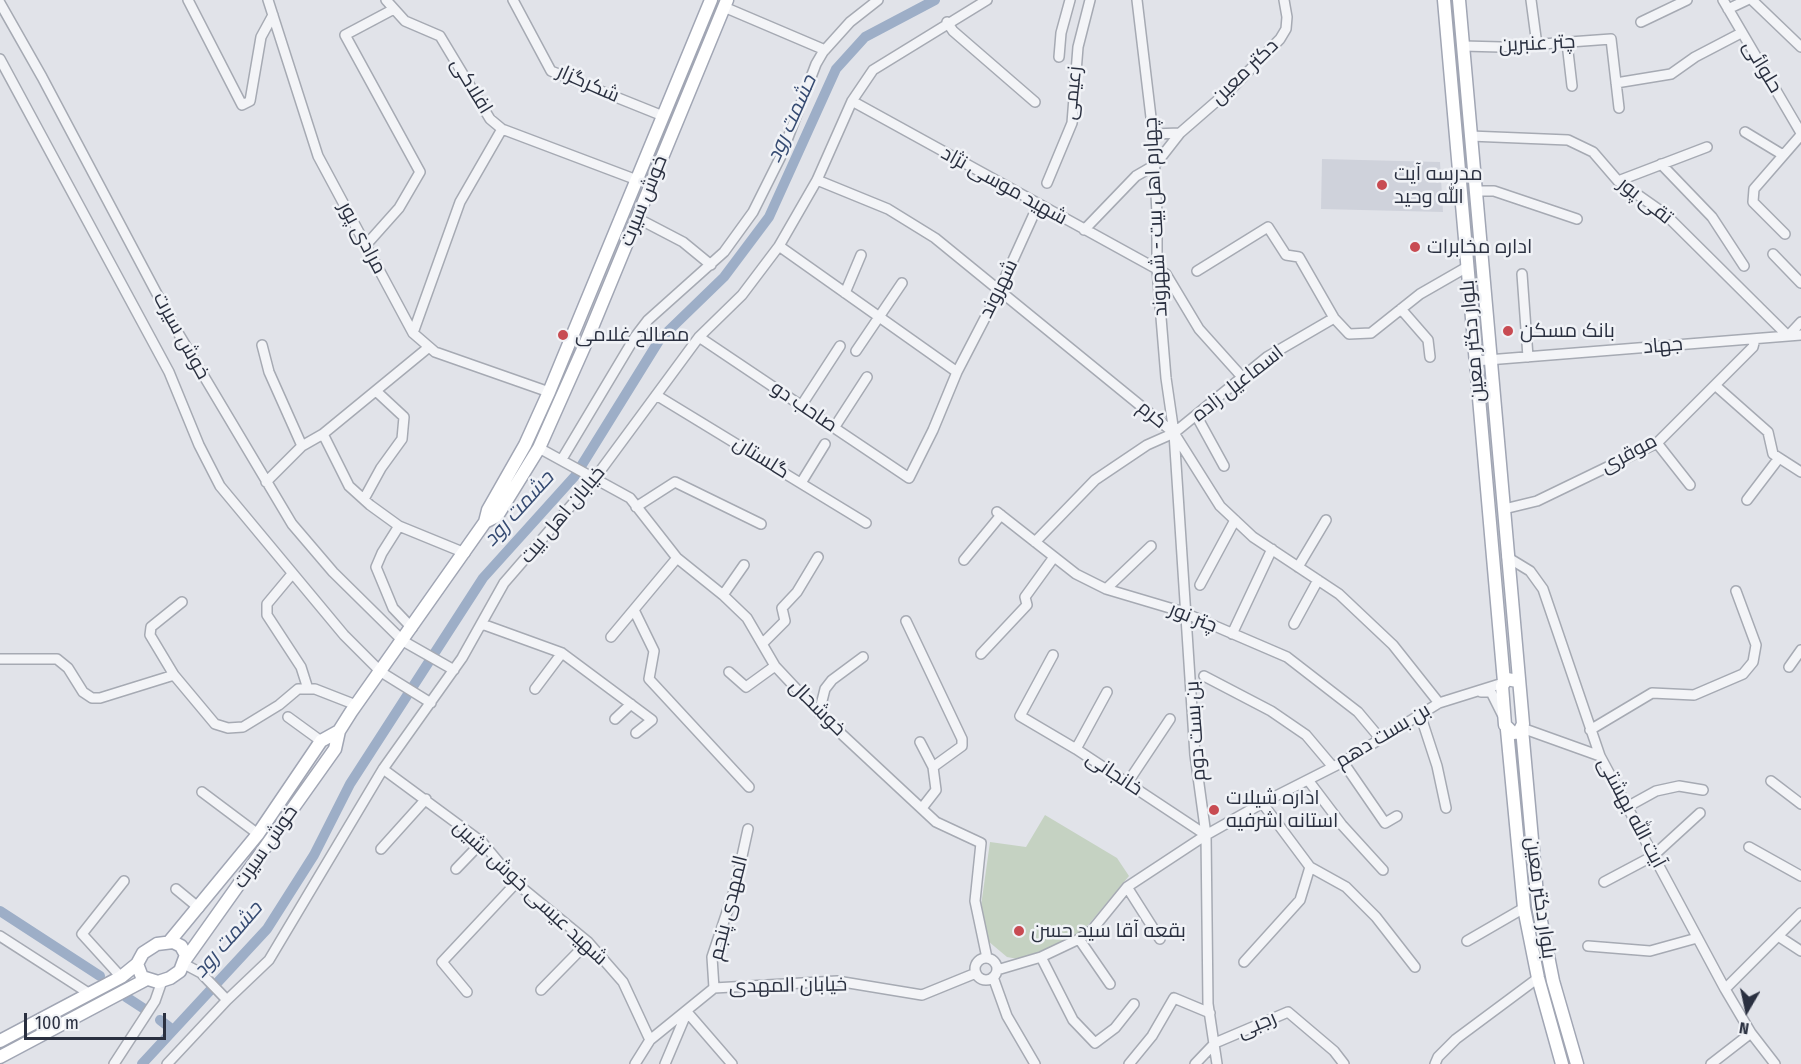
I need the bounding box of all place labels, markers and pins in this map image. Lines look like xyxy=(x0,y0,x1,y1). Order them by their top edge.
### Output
place label: مدرسه آیت الله وحید xyxy=(1394,162,1483,209)
marker: مدرسه آیت الله وحید xyxy=(1375,178,1389,192)
place label: اداره مخابرات xyxy=(1427,235,1532,259)
marker: اداره مخابرات xyxy=(1408,240,1422,254)
place label: بانک مسکن xyxy=(1520,319,1615,343)
place label: مصالح غلامی xyxy=(575,323,689,347)
marker: بانک مسکن xyxy=(1501,324,1515,338)
marker: مصالح غلامی xyxy=(556,328,570,342)
place label: اداره شیلات استانه اشرفیه xyxy=(1226,786,1338,833)
marker: اداره شیلات استانه اشرفیه xyxy=(1207,803,1221,817)
place label: بقعه آقا سید حسن xyxy=(1031,919,1186,943)
marker: بقعه آقا سید حسن xyxy=(1012,924,1026,938)

